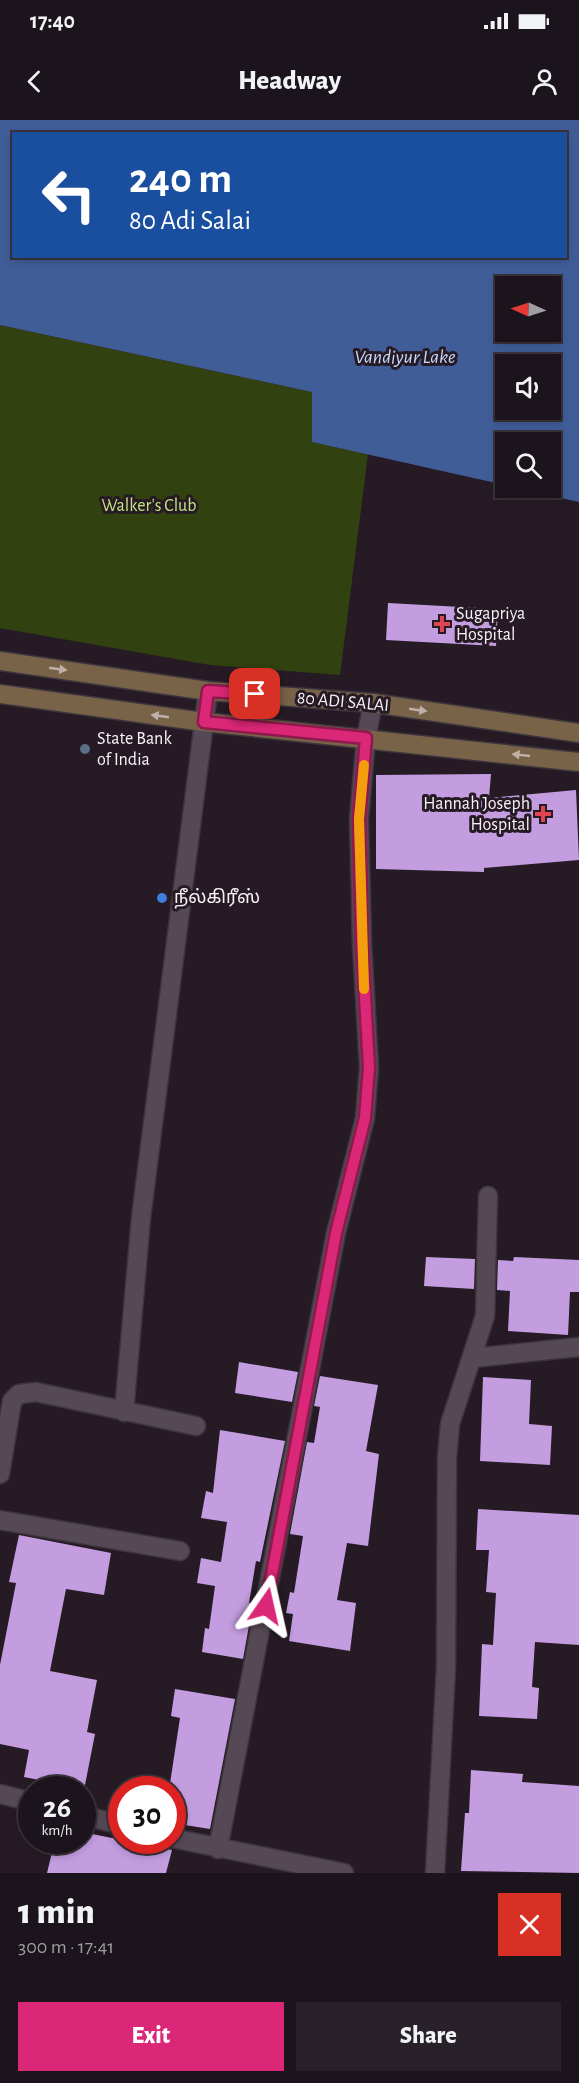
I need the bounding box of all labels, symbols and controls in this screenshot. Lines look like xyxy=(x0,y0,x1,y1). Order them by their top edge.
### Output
text: 17:40 xyxy=(30,10,75,32)
icon: back xyxy=(18,65,51,98)
icon: person xyxy=(528,65,561,98)
text: Headway xyxy=(238,67,341,94)
icon: left xyxy=(30,156,108,234)
text: 240 m xyxy=(129,158,232,200)
text: 80 Adi Salai xyxy=(129,207,251,234)
north arrow xyxy=(495,276,561,342)
map controls xyxy=(495,276,561,498)
water label: Vandiyur Lake xyxy=(354,347,456,367)
button: sound xyxy=(495,354,561,420)
button: search xyxy=(495,432,561,498)
park label: Walker's Club xyxy=(101,497,197,515)
place label: Sugapriya Hospital xyxy=(456,605,525,644)
marker: Sugapriya Hospital xyxy=(433,615,451,633)
one-way arrow xyxy=(49,665,68,674)
pin xyxy=(229,668,280,719)
icon: arrive xyxy=(238,677,271,710)
street label: 80 ADI SALAI xyxy=(296,689,390,715)
one-way arrow xyxy=(409,705,428,714)
one-way arrow xyxy=(150,711,169,721)
place label: State Bank of India xyxy=(97,730,172,769)
marker: State Bank of India xyxy=(78,742,92,756)
one-way arrow xyxy=(511,750,530,760)
place label: Hannah Joseph Hospital xyxy=(423,795,530,834)
marker: Hannah Joseph Hospital xyxy=(534,805,552,823)
place label: நீல்கிரீஸ் xyxy=(174,887,260,909)
marker: நீல்கிரீஸ் xyxy=(155,891,169,905)
position arrow xyxy=(234,1574,298,1638)
speed limit sign: 30 xyxy=(108,1776,186,1854)
text: 26 xyxy=(43,1793,71,1823)
text: km/h xyxy=(42,1823,72,1838)
button: close xyxy=(498,1893,561,1956)
text: 1 min xyxy=(18,1894,95,1930)
text: 300 m · 17:41 xyxy=(18,1937,114,1957)
button: Exit xyxy=(18,2002,284,2071)
button: Share xyxy=(296,2002,561,2071)

